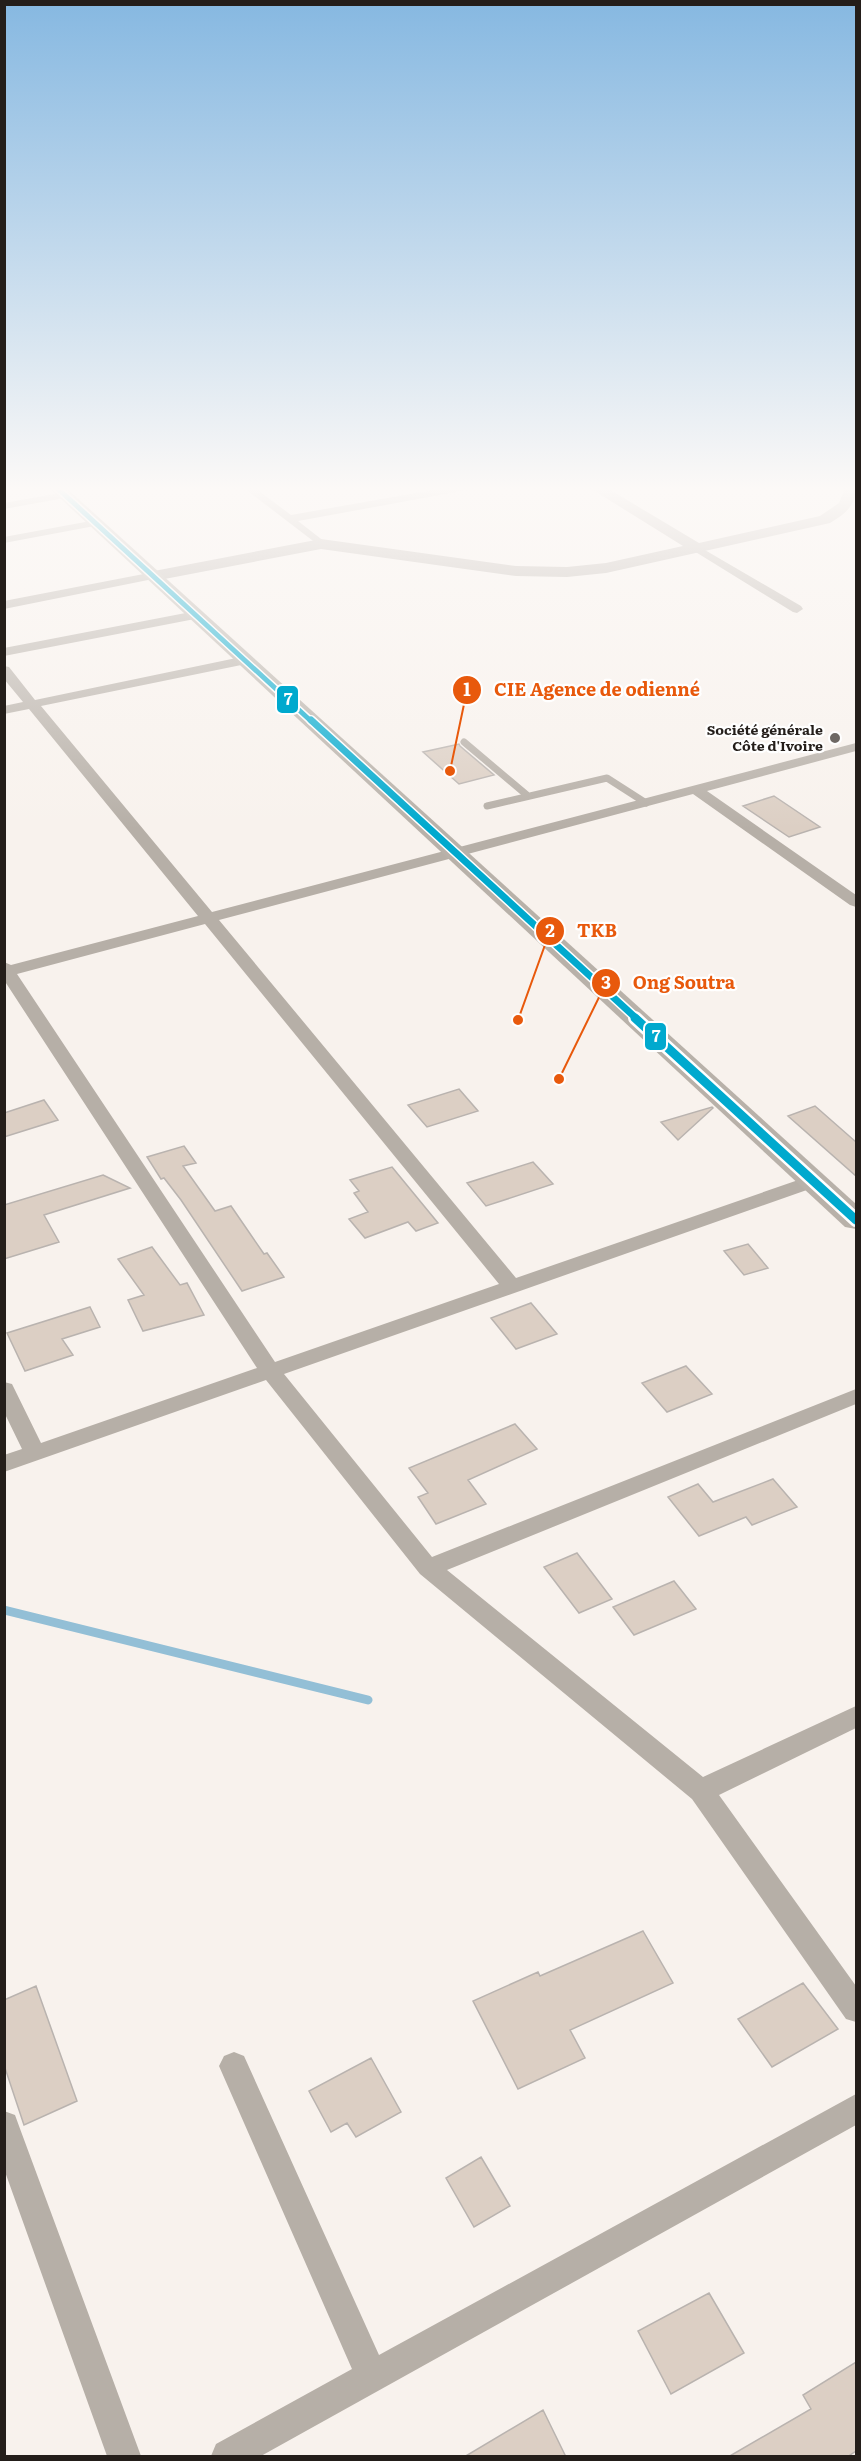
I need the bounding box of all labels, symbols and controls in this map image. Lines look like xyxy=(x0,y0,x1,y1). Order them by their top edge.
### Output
callout: CIE Agence de odienné xyxy=(452,672,712,708)
text: 1 xyxy=(463,675,471,702)
text: CIE Agence de odienné xyxy=(494,675,700,702)
line badge: 7 xyxy=(276,685,299,714)
text: 7 xyxy=(284,686,293,710)
place label: Société générale Côte d'Ivoire xyxy=(707,719,823,755)
marker: Société générale Côte d'Ivoire xyxy=(828,731,842,745)
callout: TKB xyxy=(535,913,629,949)
text: 2 xyxy=(545,916,555,943)
text: TKB xyxy=(577,916,617,943)
callout: Ong Soutra xyxy=(591,965,747,1001)
text: 3 xyxy=(601,968,611,995)
text: Ong Soutra xyxy=(633,968,736,995)
line badge: 7 xyxy=(644,1022,667,1051)
text: 7 xyxy=(652,1023,661,1047)

